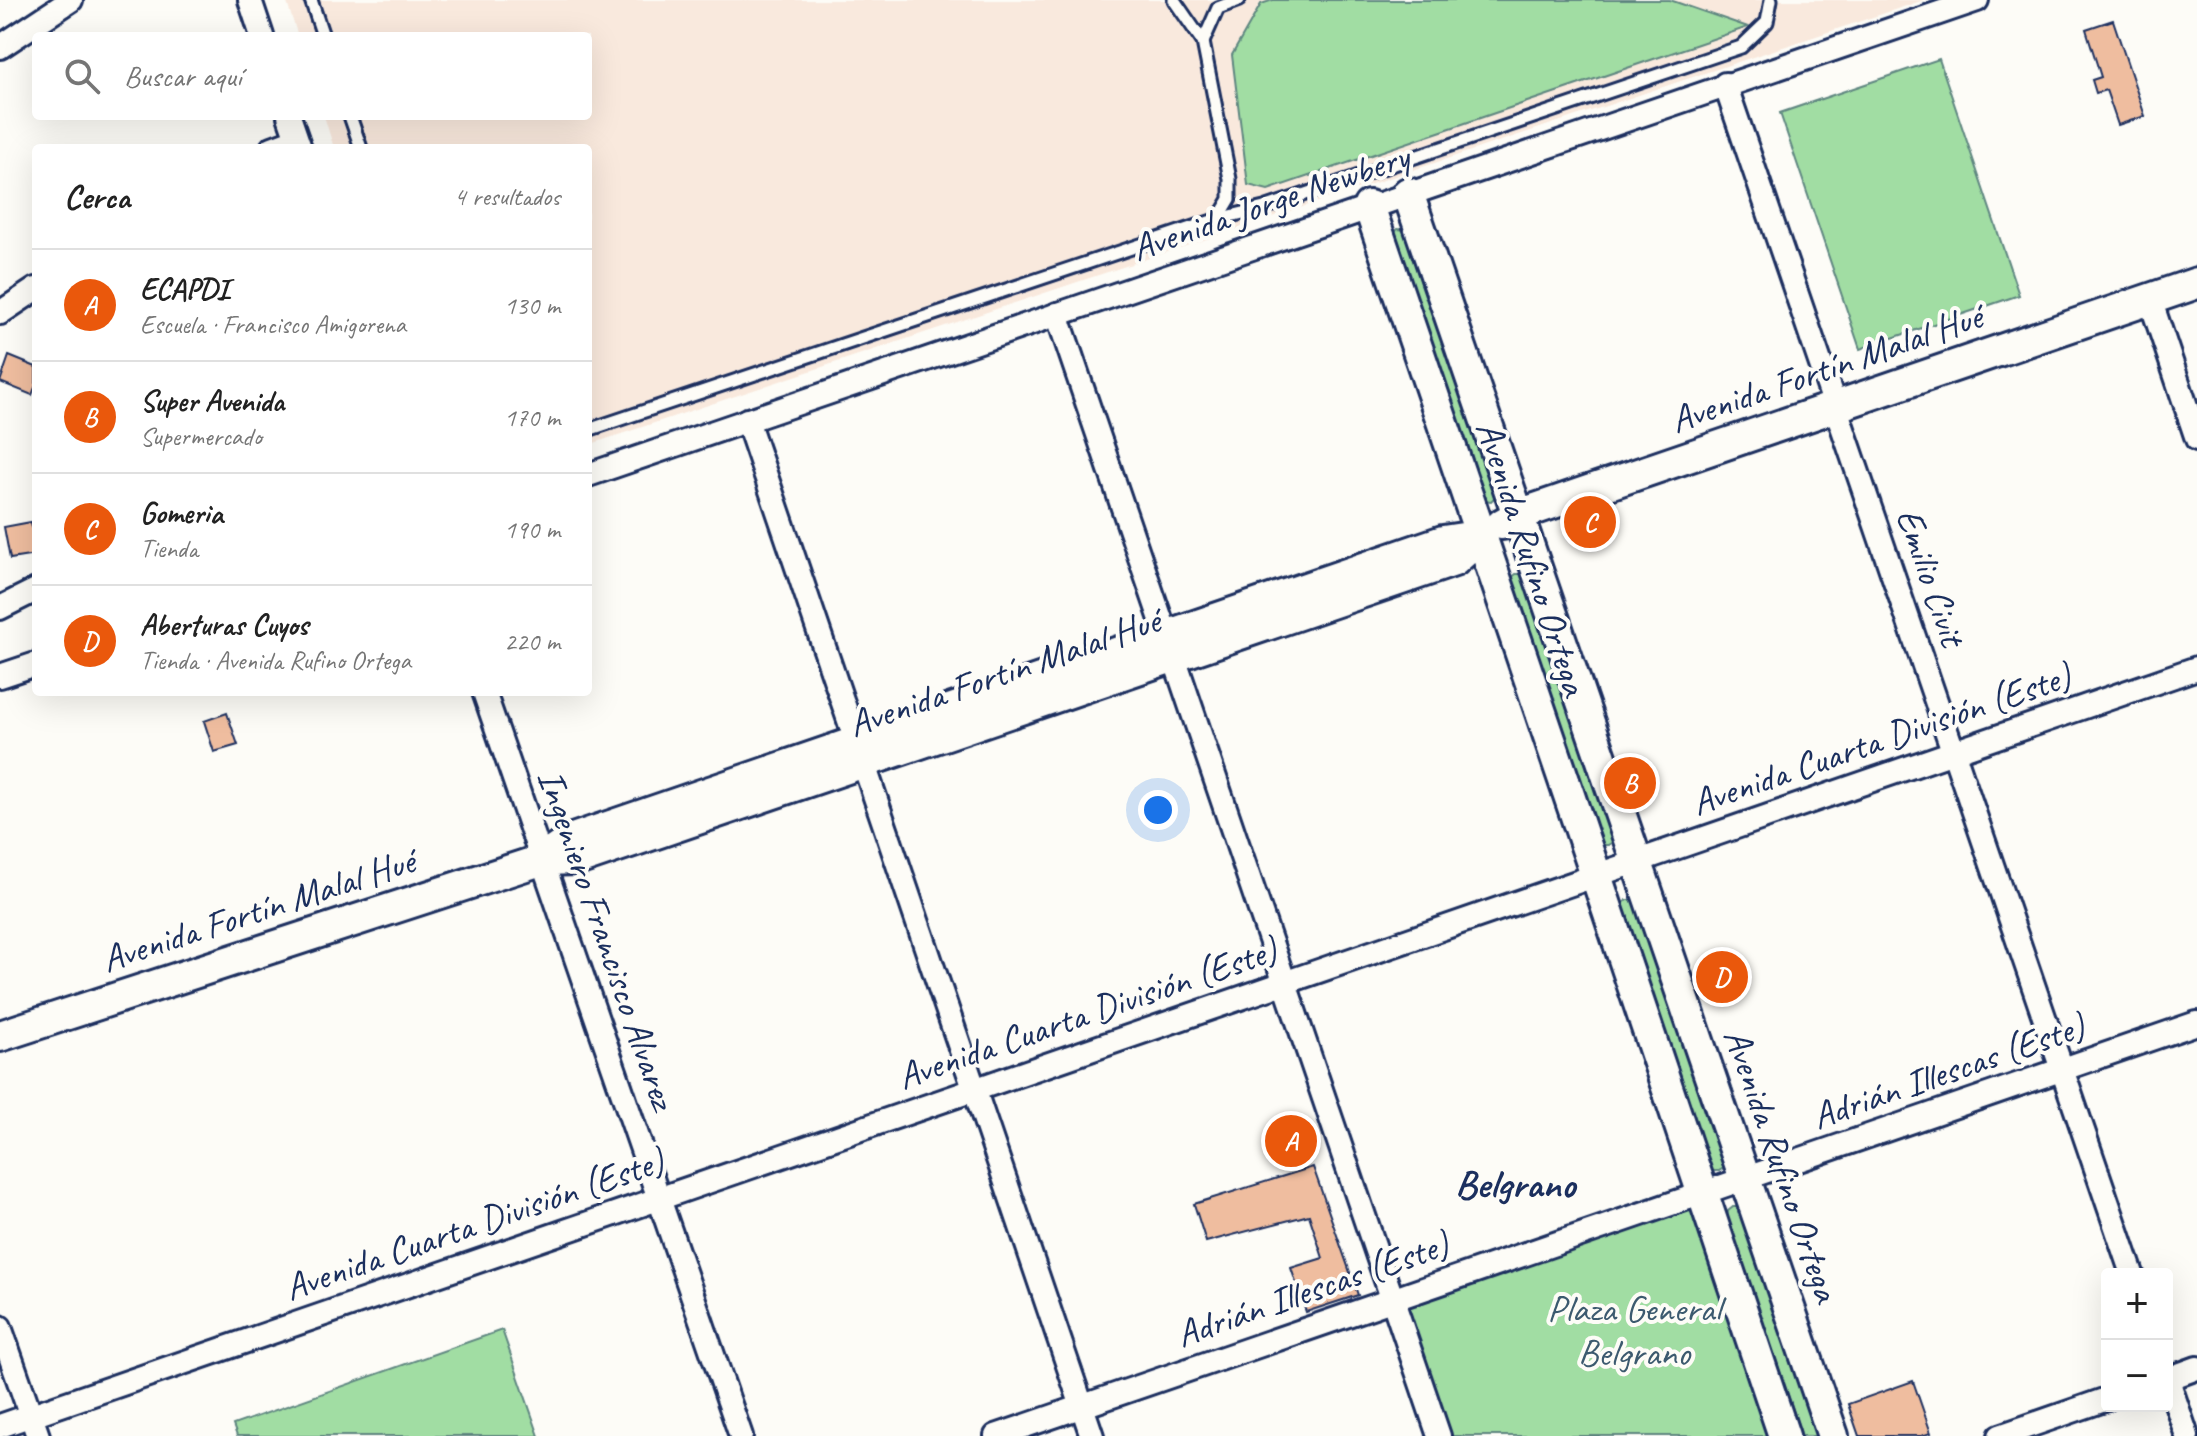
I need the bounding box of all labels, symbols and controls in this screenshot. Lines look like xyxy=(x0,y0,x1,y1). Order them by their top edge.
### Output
search box xyxy=(32,32,592,120)
icon: search xyxy=(60,54,104,98)
text: Buscar aquí xyxy=(124,57,242,95)
street label: Avenida Jorge Newbery xyxy=(1125,132,1418,271)
text: Cerca xyxy=(64,175,130,218)
text: 4 resultados xyxy=(454,180,560,213)
text: ECAPDI xyxy=(140,270,229,308)
text: A xyxy=(83,289,97,322)
text: 130 m xyxy=(504,289,560,322)
street label: Avenida Fortín Malal Hué xyxy=(1664,291,1993,443)
text: Escuela · Francisco Amigorena xyxy=(140,308,406,341)
text: Super Avenida xyxy=(140,382,284,420)
text: B xyxy=(83,401,97,434)
text: 170 m xyxy=(504,401,560,434)
street label: Avenida Rufino Ortega xyxy=(1465,415,1599,703)
text: Supermercado xyxy=(140,420,262,453)
pin: C xyxy=(1564,492,1616,552)
text: Gomeria xyxy=(140,494,223,532)
street label: Emilio Civit xyxy=(1886,502,1977,655)
text: C xyxy=(84,513,96,546)
text: 190 m xyxy=(504,513,560,546)
text: Tienda xyxy=(140,532,198,565)
street label: Avenida Fortín Malal Hué xyxy=(842,595,1171,747)
text: Aberturas Cuyos xyxy=(140,606,308,644)
text: D xyxy=(82,625,98,658)
text: 220 m xyxy=(504,625,560,658)
text: Tienda · Avenida Rufino Ortega xyxy=(140,644,411,677)
street label: Avenida Cuarta División (Este) xyxy=(1685,651,2079,826)
pin: B xyxy=(1604,753,1656,813)
street label: Ingeniero Francisco Alvarez xyxy=(527,763,688,1119)
your location xyxy=(1138,790,1178,830)
street label: Avenida Fortín Malal Hué xyxy=(96,835,426,983)
street label: Avenida Cuarta División (Este) xyxy=(891,925,1285,1100)
pin: D xyxy=(1696,947,1748,1007)
street label: Adrián Illescas (Este) xyxy=(1806,1002,2093,1140)
street label: Avenida Rufino Ortega xyxy=(1713,1022,1852,1310)
pin: A xyxy=(1265,1111,1317,1171)
street label: Avenida Cuarta División (Este) xyxy=(278,1136,672,1311)
district label: Belgrano xyxy=(1455,1159,1578,1209)
street label: Adrián Illescas (Este) xyxy=(1170,1220,1457,1358)
map controls xyxy=(2101,1268,2173,1412)
button: + xyxy=(2101,1268,2173,1340)
park label: Plaza General Belgrano xyxy=(1547,1285,1727,1376)
button: − xyxy=(2101,1340,2173,1412)

